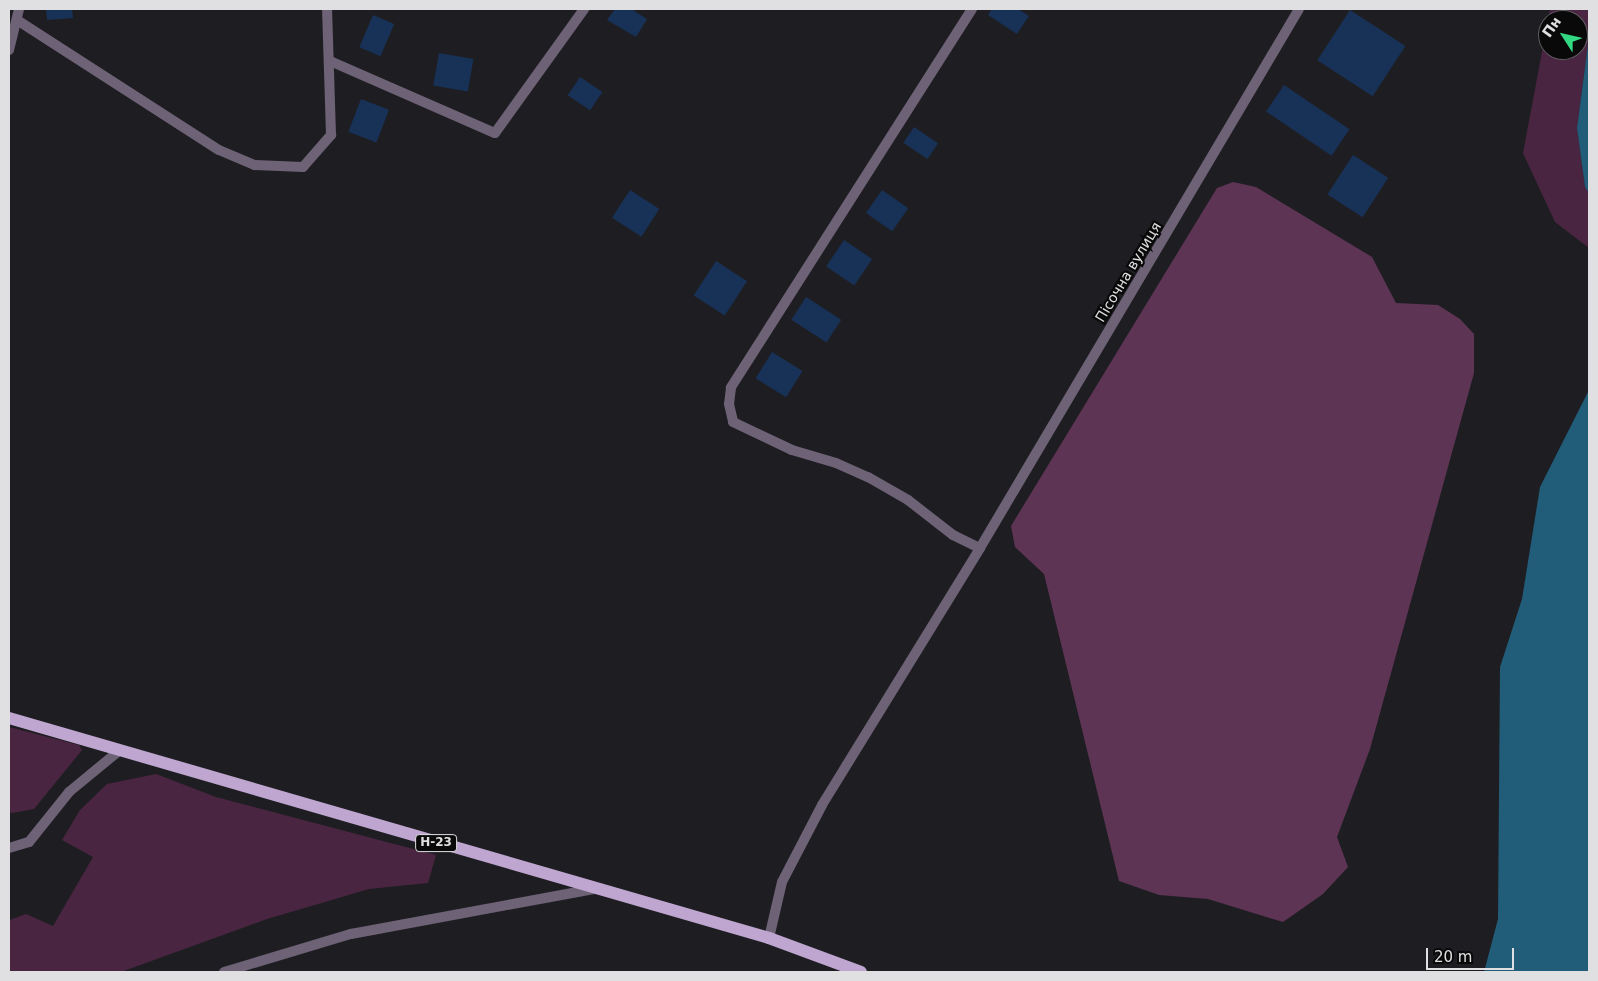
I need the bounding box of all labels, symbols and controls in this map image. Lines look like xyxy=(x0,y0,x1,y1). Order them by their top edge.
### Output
north arrow xyxy=(1538,10,1588,60)
text: Пн xyxy=(1539,14,1564,40)
street label: Пісочна вулиця xyxy=(1092,219,1164,325)
road number: Н-23 xyxy=(415,834,457,852)
scale bar xyxy=(1428,938,1516,970)
text: 20 m xyxy=(1434,948,1472,966)

